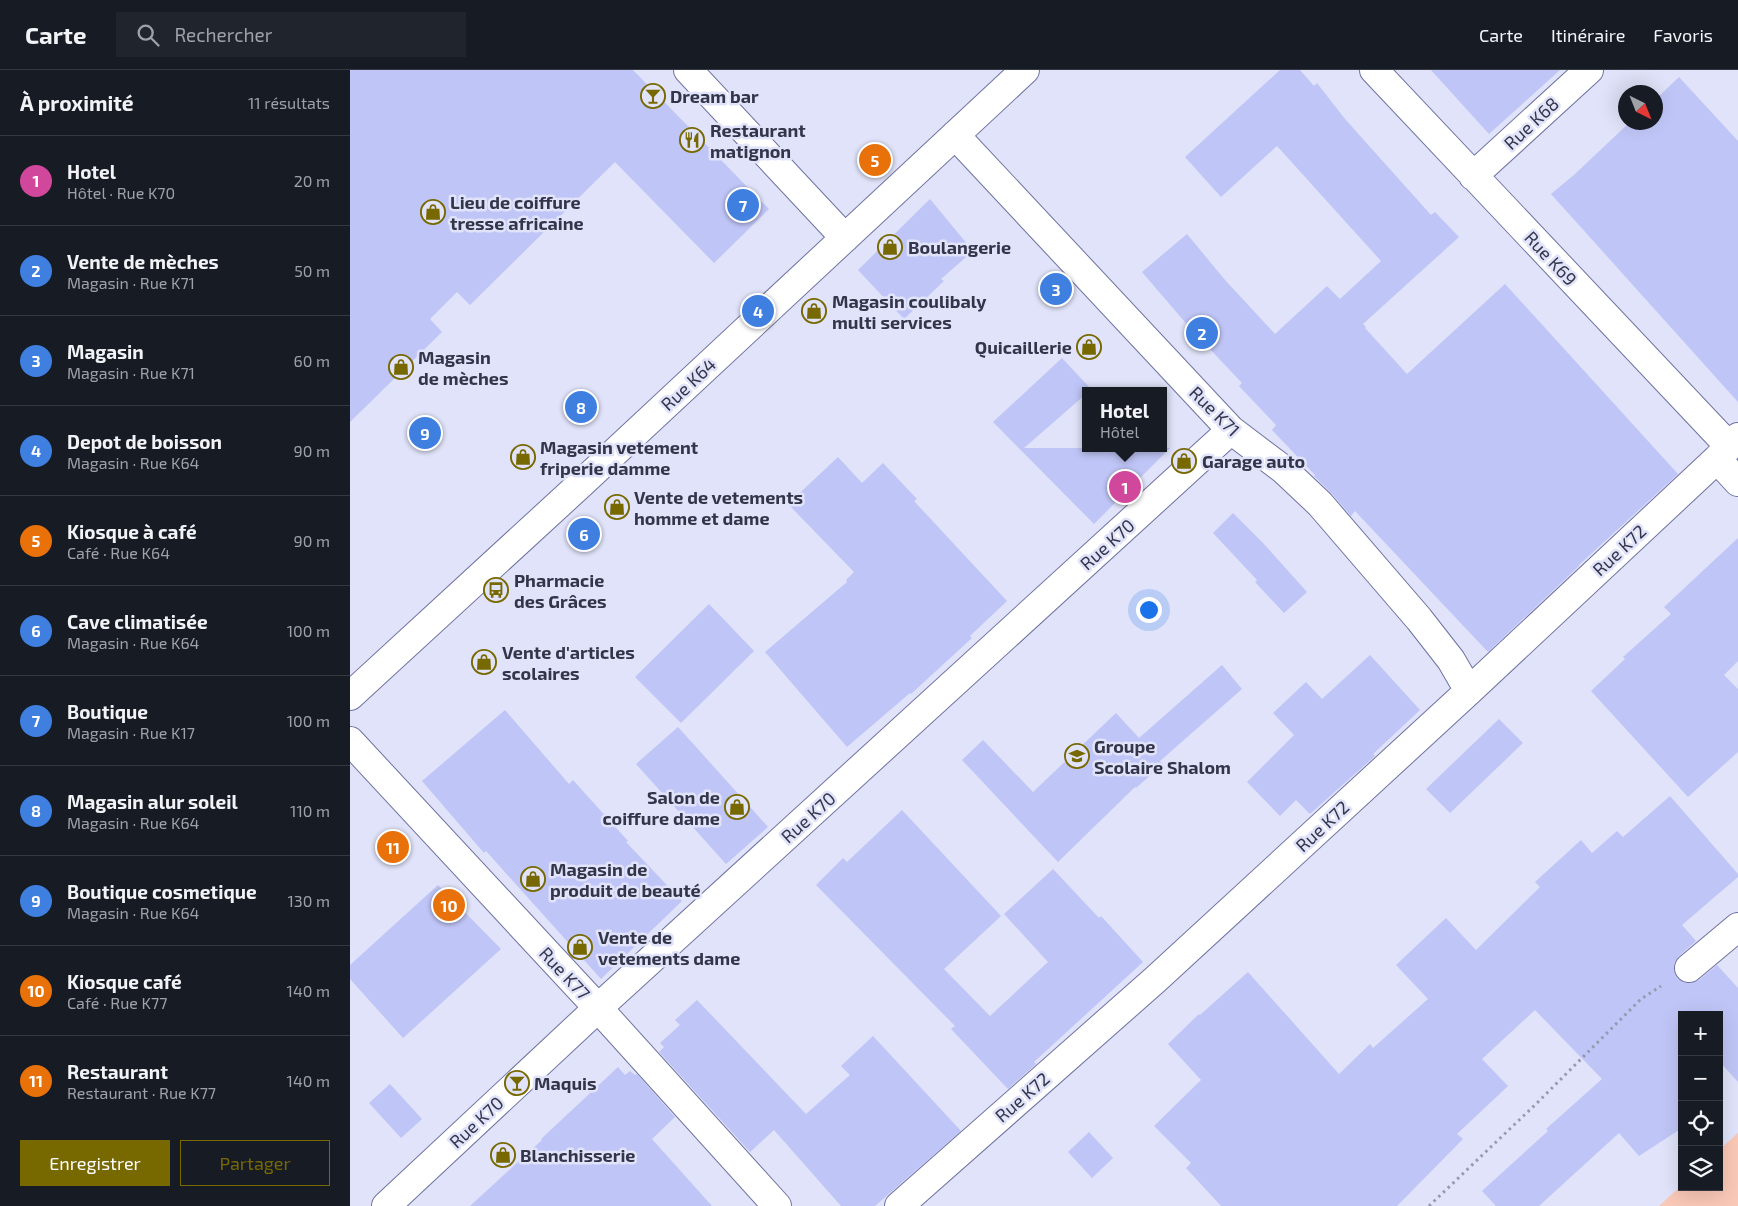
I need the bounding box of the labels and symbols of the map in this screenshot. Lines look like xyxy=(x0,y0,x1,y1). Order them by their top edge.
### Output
bar icon: Dream bar xyxy=(640,83,666,109)
place label: Dream bar xyxy=(670,85,759,107)
north arrow xyxy=(1618,85,1663,130)
street label: Rue K68 xyxy=(1499,92,1563,154)
place label: Restaurant matignon xyxy=(710,119,806,162)
restaurant icon: Restaurant matignon xyxy=(679,127,705,153)
pin: 5 xyxy=(859,141,891,179)
pin: 7 xyxy=(727,186,759,224)
place label: Lieu de coiffure tresse africaine xyxy=(450,191,584,234)
shop icon: Lieu de coiffure tresse africaine xyxy=(420,199,446,225)
street label: Rue K69 xyxy=(1520,226,1582,290)
shop icon: Boulangerie xyxy=(877,234,903,260)
place label: Boulangerie xyxy=(908,236,1011,258)
pin: 3 xyxy=(1040,270,1072,308)
place label: Magasin coulibaly multi services xyxy=(832,290,987,333)
pin: 4 xyxy=(742,292,774,330)
shop icon: Magasin coulibaly multi services xyxy=(801,298,827,324)
pin: 2 xyxy=(1186,314,1218,352)
shop icon: Quicaillerie xyxy=(1076,334,1102,360)
place label: Quicaillerie xyxy=(975,336,1072,358)
place label: Magasin de mèches xyxy=(418,346,509,389)
street label: Rue K64 xyxy=(656,353,720,415)
shop icon: Magasin de mèches xyxy=(388,354,414,380)
street label: Rue K71 xyxy=(1185,381,1245,441)
pin: 8 xyxy=(565,388,597,426)
pin: 9 xyxy=(409,414,441,452)
place label: Magasin vetement friperie damme xyxy=(540,436,699,479)
shop icon: Magasin vetement friperie damme xyxy=(510,444,536,470)
shop icon: Garage auto xyxy=(1171,448,1197,474)
place label: Garage auto xyxy=(1202,450,1305,472)
pin: 1 xyxy=(1109,468,1141,506)
place label: Vente de vetements homme et dame xyxy=(634,486,803,529)
shop icon: Vente de vetements homme et dame xyxy=(604,494,630,520)
street label: Rue K70 xyxy=(1075,514,1139,574)
pin: 6 xyxy=(568,515,600,553)
street label: Rue K72 xyxy=(1588,520,1650,580)
place label: Pharmacie des Grâces xyxy=(514,569,607,612)
bus stop icon: Pharmacie des Grâces xyxy=(483,577,509,603)
your location xyxy=(1136,597,1162,623)
place label: Vente d'articles scolaires xyxy=(502,641,635,684)
shop icon: Vente d'articles scolaires xyxy=(471,649,497,675)
place label: Groupe Scolaire Shalom xyxy=(1094,735,1231,778)
school or university icon: Groupe Scolaire Shalom xyxy=(1064,743,1090,769)
place label: Salon de coiffure dame xyxy=(602,786,720,829)
street label: Rue K70 xyxy=(776,787,840,847)
shop icon: Salon de coiffure dame xyxy=(724,794,750,820)
street label: Rue K72 xyxy=(1291,796,1353,856)
pin: 11 xyxy=(377,828,409,866)
place label: Magasin de produit de beauté xyxy=(550,858,701,901)
shop icon: Magasin de produit de beauté xyxy=(520,866,546,892)
pin: 10 xyxy=(433,886,465,924)
place label: Vente de vetements dame xyxy=(598,926,740,969)
shop icon: Vente de vetements dame xyxy=(567,934,593,960)
street label: Rue K77 xyxy=(535,942,595,1004)
street label: Rue K72 xyxy=(990,1067,1054,1127)
bar icon: Maquis xyxy=(504,1070,530,1096)
place label: Maquis xyxy=(534,1072,597,1094)
street label: Rue K70 xyxy=(444,1092,508,1152)
shop icon: Blanchisserie xyxy=(490,1142,516,1168)
place label: Blanchisserie xyxy=(520,1144,636,1166)

